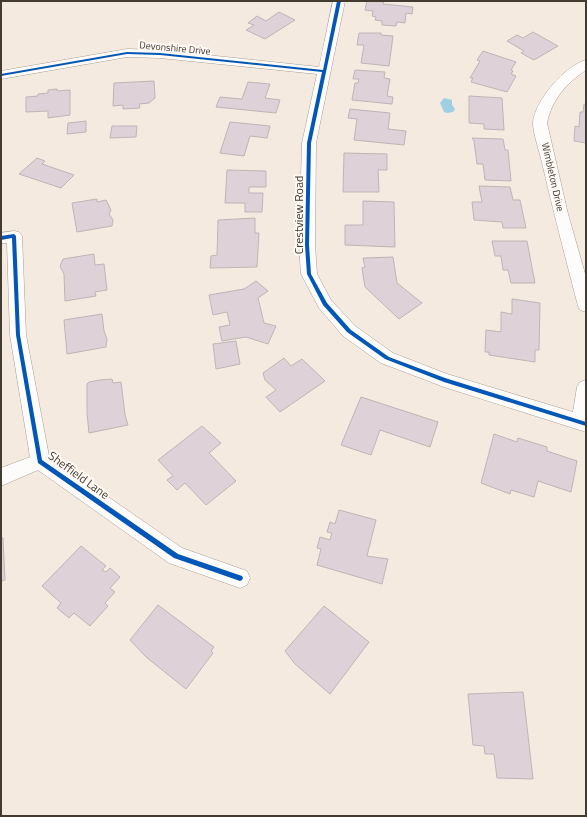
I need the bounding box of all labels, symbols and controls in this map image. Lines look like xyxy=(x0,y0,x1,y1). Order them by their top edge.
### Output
street label: Devonshire Drive xyxy=(139,37,211,59)
street label: Wimbleton Drive xyxy=(538,141,568,213)
street label: Crestview Road xyxy=(289,176,308,254)
street label: Sheffield Lane xyxy=(44,446,114,504)

